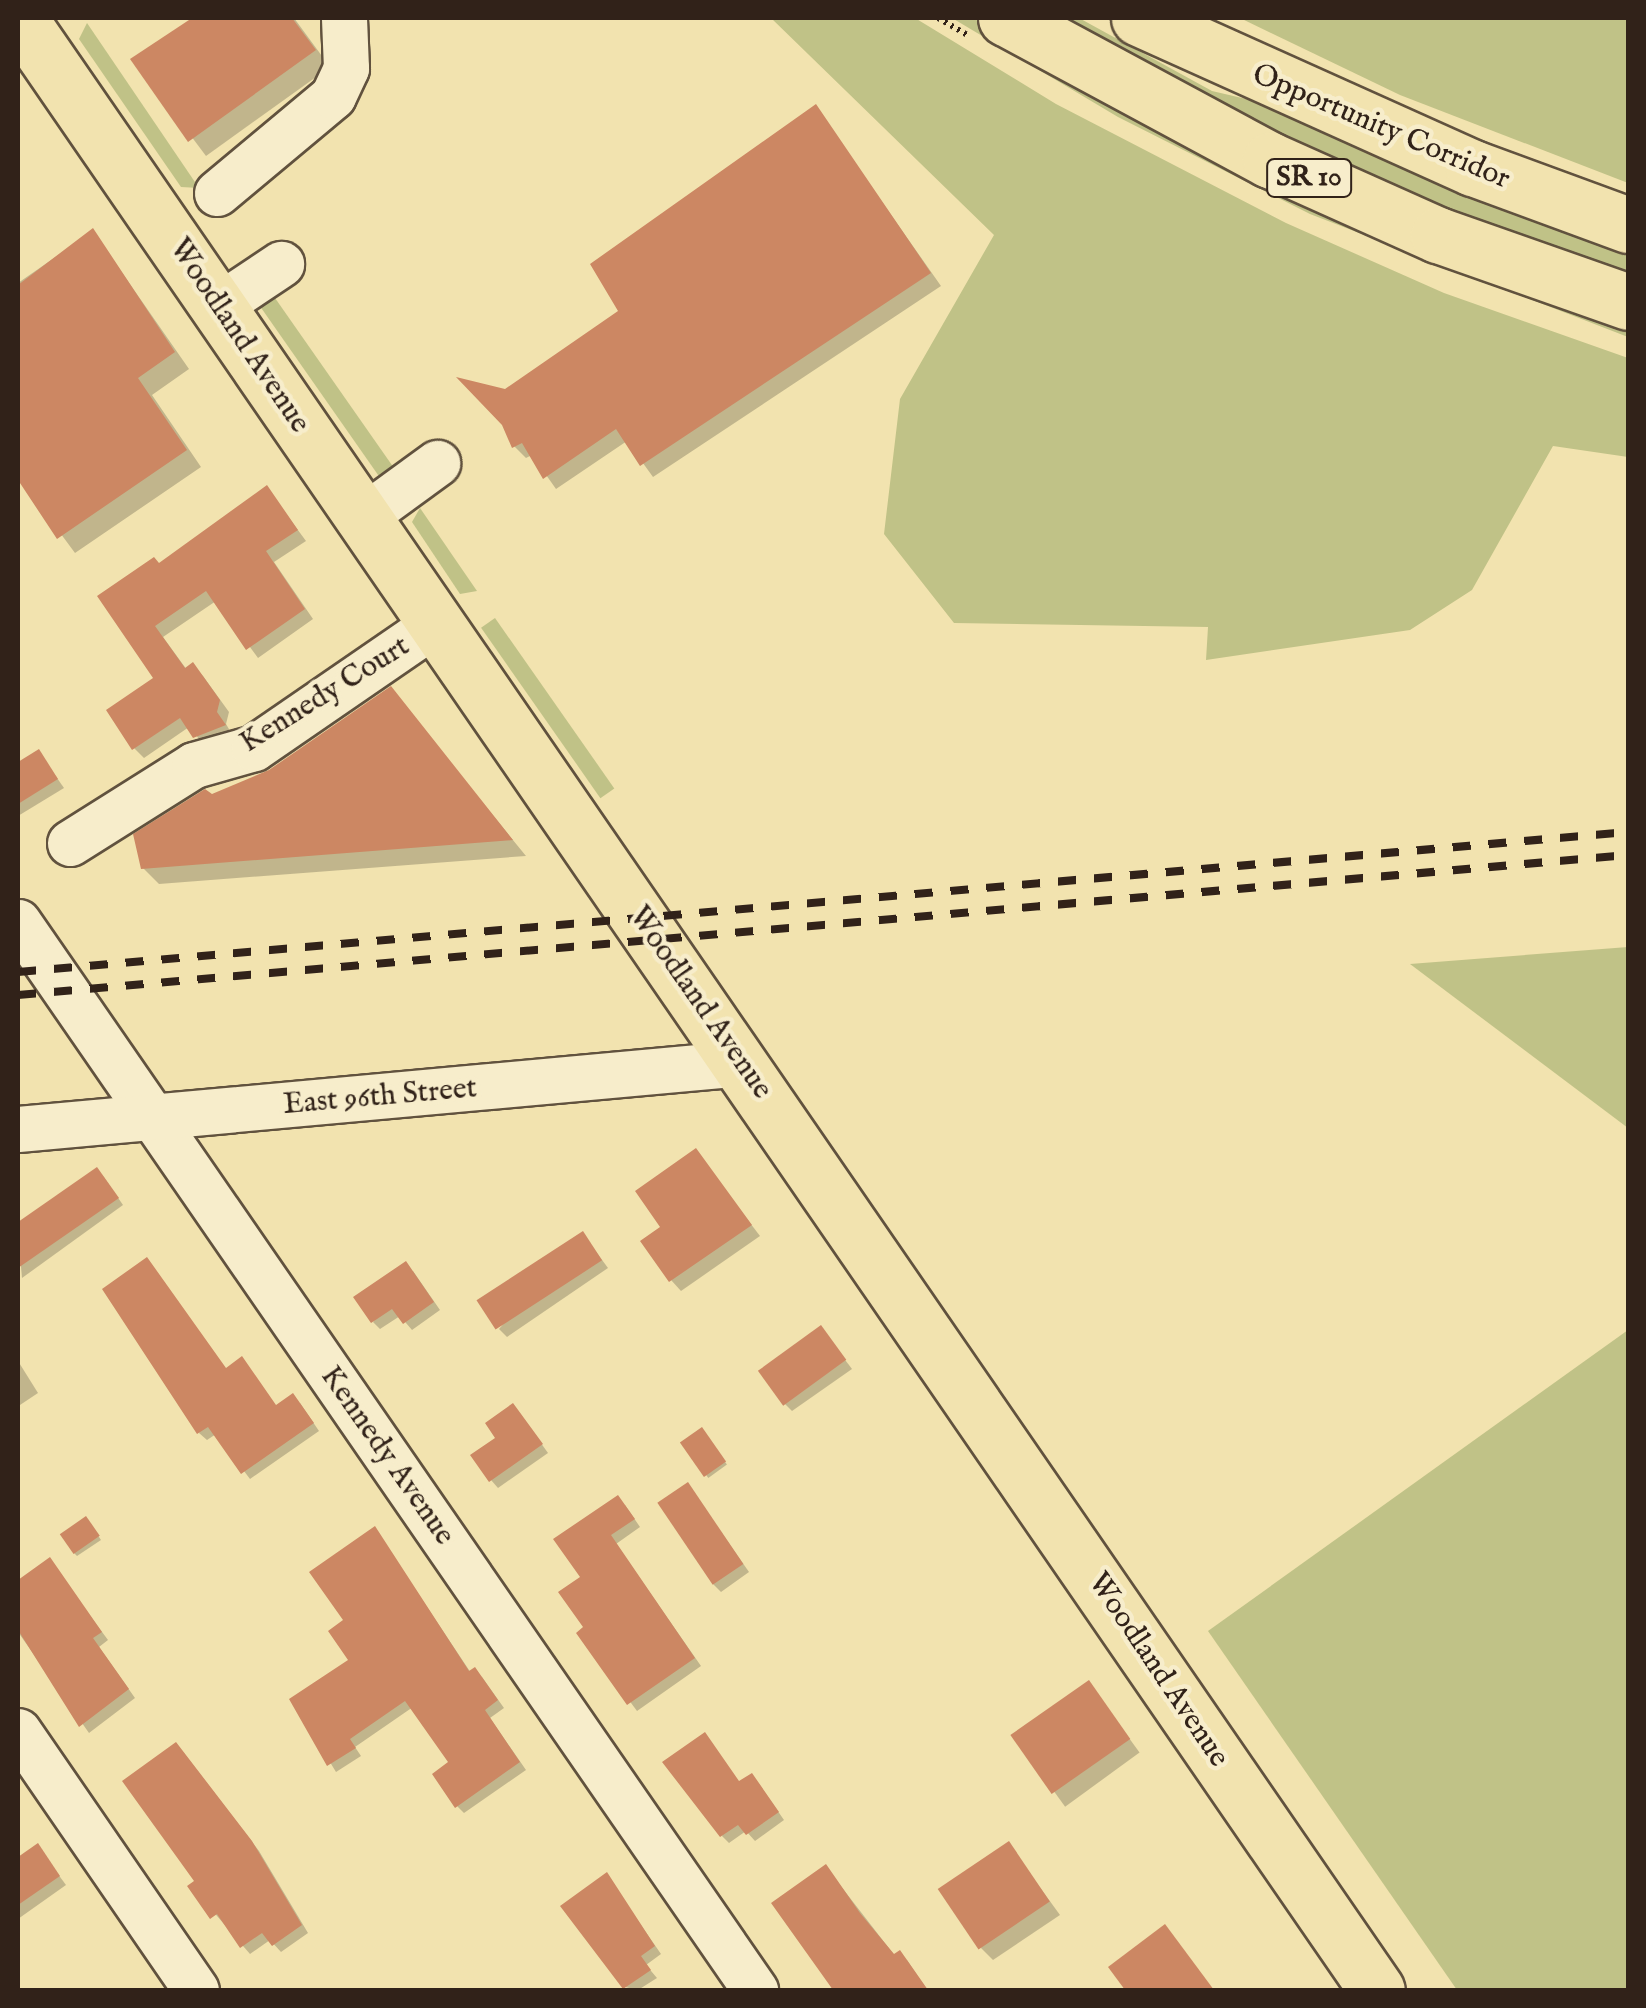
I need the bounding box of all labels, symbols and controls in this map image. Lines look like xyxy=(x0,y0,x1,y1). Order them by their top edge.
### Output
street label: Opportunity Corridor xyxy=(1247,56,1515,198)
road number: SR 10 xyxy=(1264,155,1354,201)
street label: Woodland Avenue xyxy=(161,232,317,440)
street label: Kennedy Court xyxy=(234,629,416,761)
street label: Woodland Avenue xyxy=(620,900,780,1106)
street label: East 96th Street xyxy=(282,1071,478,1123)
street label: Kennedy Avenue xyxy=(312,1360,462,1552)
street label: Woodland Avenue xyxy=(1080,1566,1236,1774)

